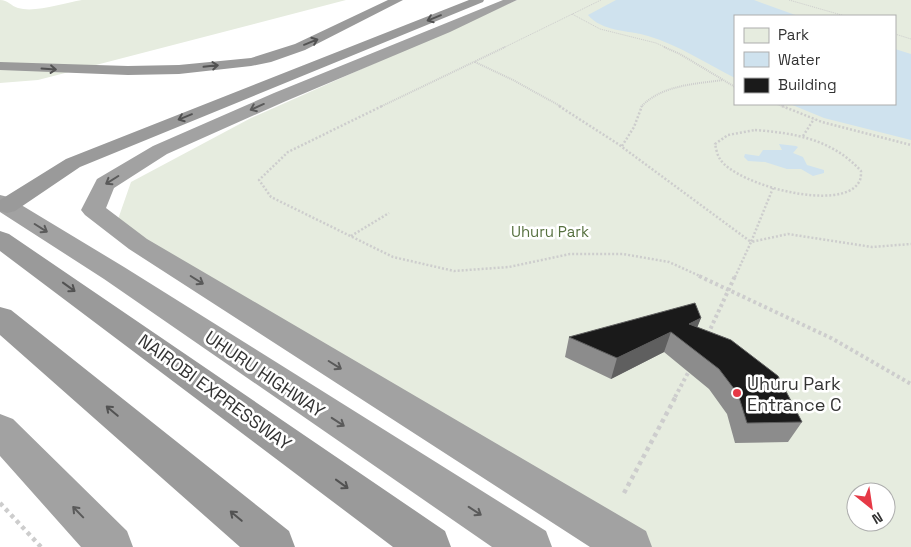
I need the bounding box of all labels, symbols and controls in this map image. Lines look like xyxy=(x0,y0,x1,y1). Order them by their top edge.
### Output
one-way arrow xyxy=(427,14,442,23)
legend xyxy=(734,15,896,105)
text: Park xyxy=(778,25,809,44)
one-way arrow xyxy=(303,37,318,46)
text: Water xyxy=(778,50,821,69)
one-way arrow xyxy=(203,62,219,71)
one-way arrow xyxy=(40,64,56,73)
text: Building xyxy=(778,75,837,94)
one-way arrow xyxy=(250,103,265,113)
one-way arrow xyxy=(178,113,193,122)
one-way arrow xyxy=(106,175,120,185)
park label: Uhuru Park xyxy=(511,222,589,241)
one-way arrow xyxy=(34,223,48,233)
one-way arrow xyxy=(190,275,204,285)
one-way arrow xyxy=(62,282,76,292)
street label: UHURU HIGHWAY xyxy=(201,325,329,423)
street label: NAIROBI EXPRESSWAY xyxy=(134,329,296,455)
one-way arrow xyxy=(328,361,342,371)
place label: Uhuru Park Entrance C xyxy=(747,372,842,416)
marker: Uhuru Park Entrance C xyxy=(731,387,743,399)
one-way arrow xyxy=(105,406,118,417)
one-way arrow xyxy=(331,418,345,428)
one-way arrow xyxy=(335,479,349,490)
north arrow xyxy=(846,482,896,532)
one-way arrow xyxy=(72,505,84,518)
one-way arrow xyxy=(467,506,481,516)
text: N xyxy=(869,508,886,528)
one-way arrow xyxy=(230,510,243,521)

